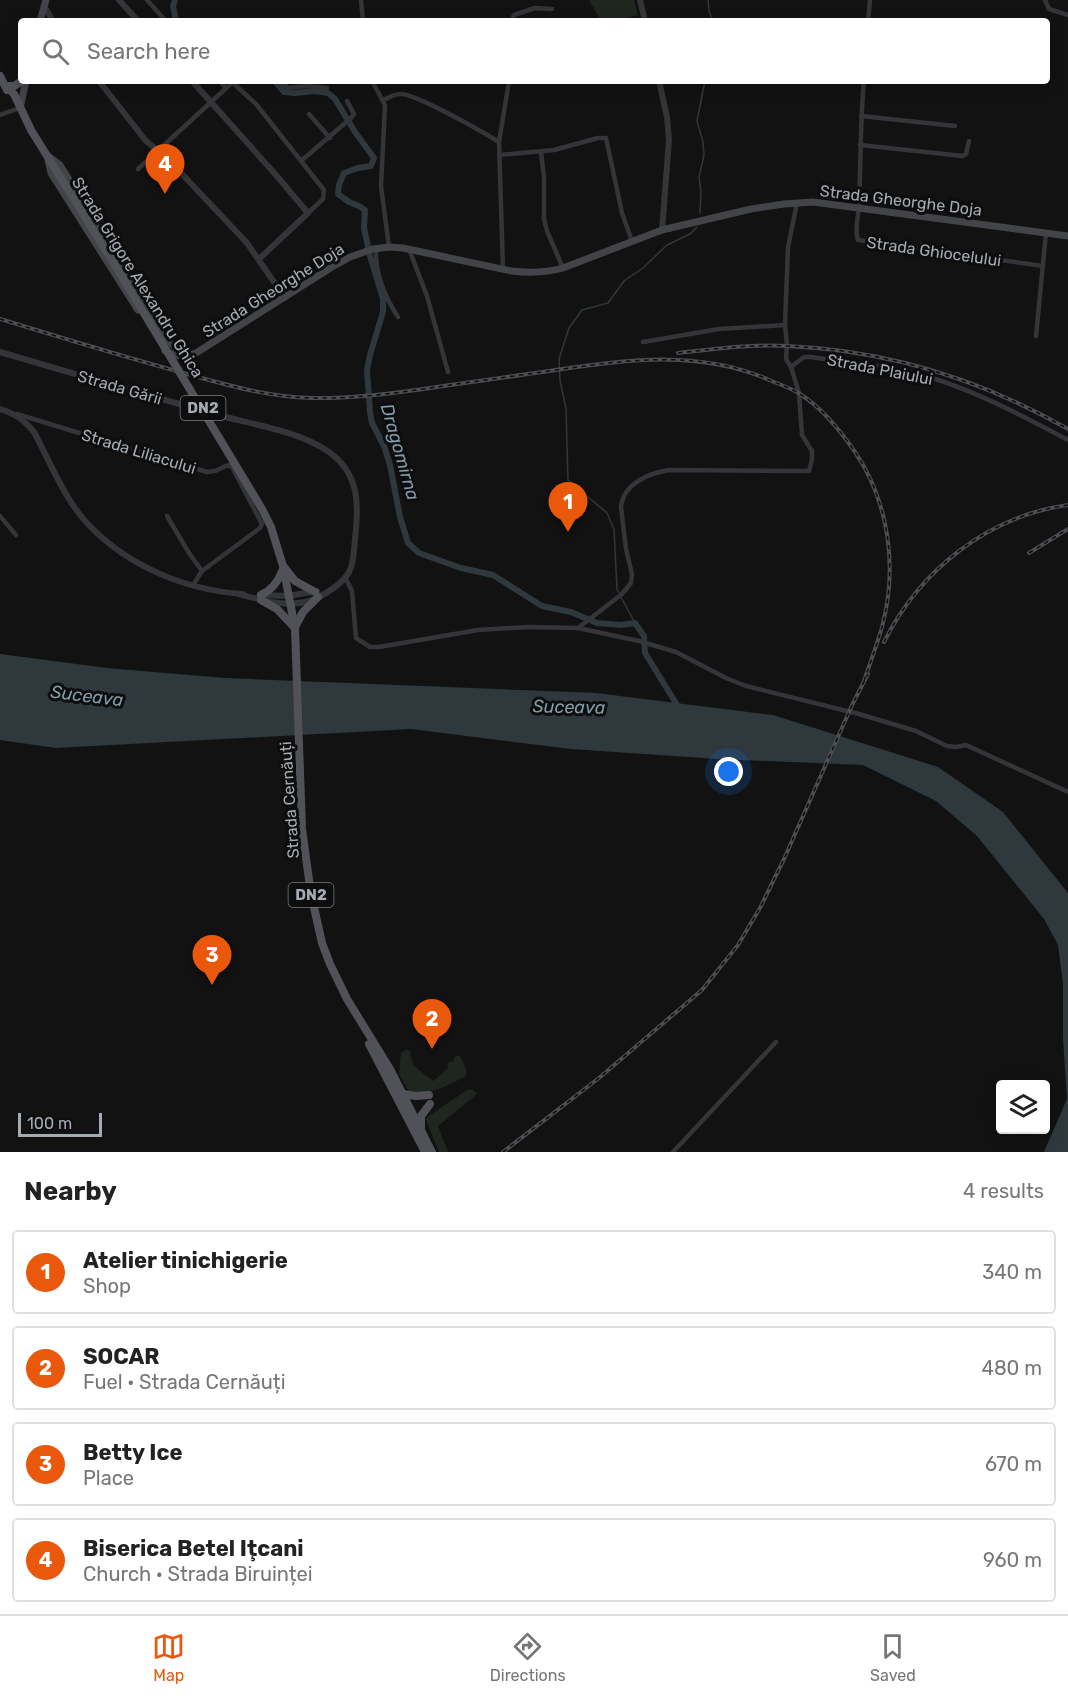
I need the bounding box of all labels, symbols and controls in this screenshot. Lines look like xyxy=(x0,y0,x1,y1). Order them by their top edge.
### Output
search box xyxy=(18,18,1050,84)
icon: search xyxy=(39,35,72,68)
text: Search here xyxy=(87,38,210,65)
pin: 4 xyxy=(146,144,184,194)
street label: Strada Grigore Alexandru Ghica xyxy=(68,173,207,381)
street label: Strada Gheorghe Doja xyxy=(819,181,983,220)
street label: Strada Ghiocelului xyxy=(865,233,1002,270)
street label: Strada Gheorghe Doja xyxy=(199,239,348,342)
street label: Strada Plaiului xyxy=(825,350,934,389)
street label: Strada Gării xyxy=(76,366,164,409)
road number: DN2 xyxy=(180,396,226,420)
water label: Dragomirna xyxy=(376,401,424,503)
street label: Strada Liliacului xyxy=(79,425,198,478)
pin: 1 xyxy=(548,482,588,532)
water label: Suceava xyxy=(49,681,125,711)
water label: Suceava xyxy=(532,695,606,719)
street label: Strada Cernăuți xyxy=(276,741,303,859)
your location xyxy=(714,757,743,786)
road number: DN2 xyxy=(288,883,334,907)
pin: 3 xyxy=(192,936,232,985)
pin: 2 xyxy=(412,1000,452,1049)
map controls xyxy=(996,1080,1050,1134)
button: layers xyxy=(996,1080,1050,1134)
scale bar xyxy=(18,1110,102,1138)
text: 100 m xyxy=(27,1114,72,1133)
text: Nearby xyxy=(24,1176,117,1207)
text: 4 results xyxy=(963,1179,1044,1203)
text: Atelier tinichigerie xyxy=(83,1247,288,1274)
text: 1 xyxy=(41,1260,50,1284)
text: 340 m xyxy=(982,1260,1042,1284)
text: Shop xyxy=(83,1274,131,1298)
text: SOCAR xyxy=(83,1343,159,1370)
text: 2 xyxy=(39,1356,52,1380)
text: 480 m xyxy=(981,1356,1042,1380)
text: Fuel · Strada Cernăuți xyxy=(83,1370,286,1394)
text: Betty Ice xyxy=(83,1439,183,1466)
text: 3 xyxy=(39,1452,52,1476)
text: 670 m xyxy=(985,1452,1042,1476)
text: Place xyxy=(83,1466,134,1490)
text: Biserica Betel Iţcani xyxy=(83,1535,304,1562)
text: 4 xyxy=(39,1548,52,1572)
text: 960 m xyxy=(983,1548,1042,1572)
text: Church · Strada Biruinței xyxy=(83,1562,313,1586)
tab: Map xyxy=(152,1630,185,1685)
tab: Directions xyxy=(490,1630,566,1685)
tab: Saved xyxy=(870,1630,916,1685)

